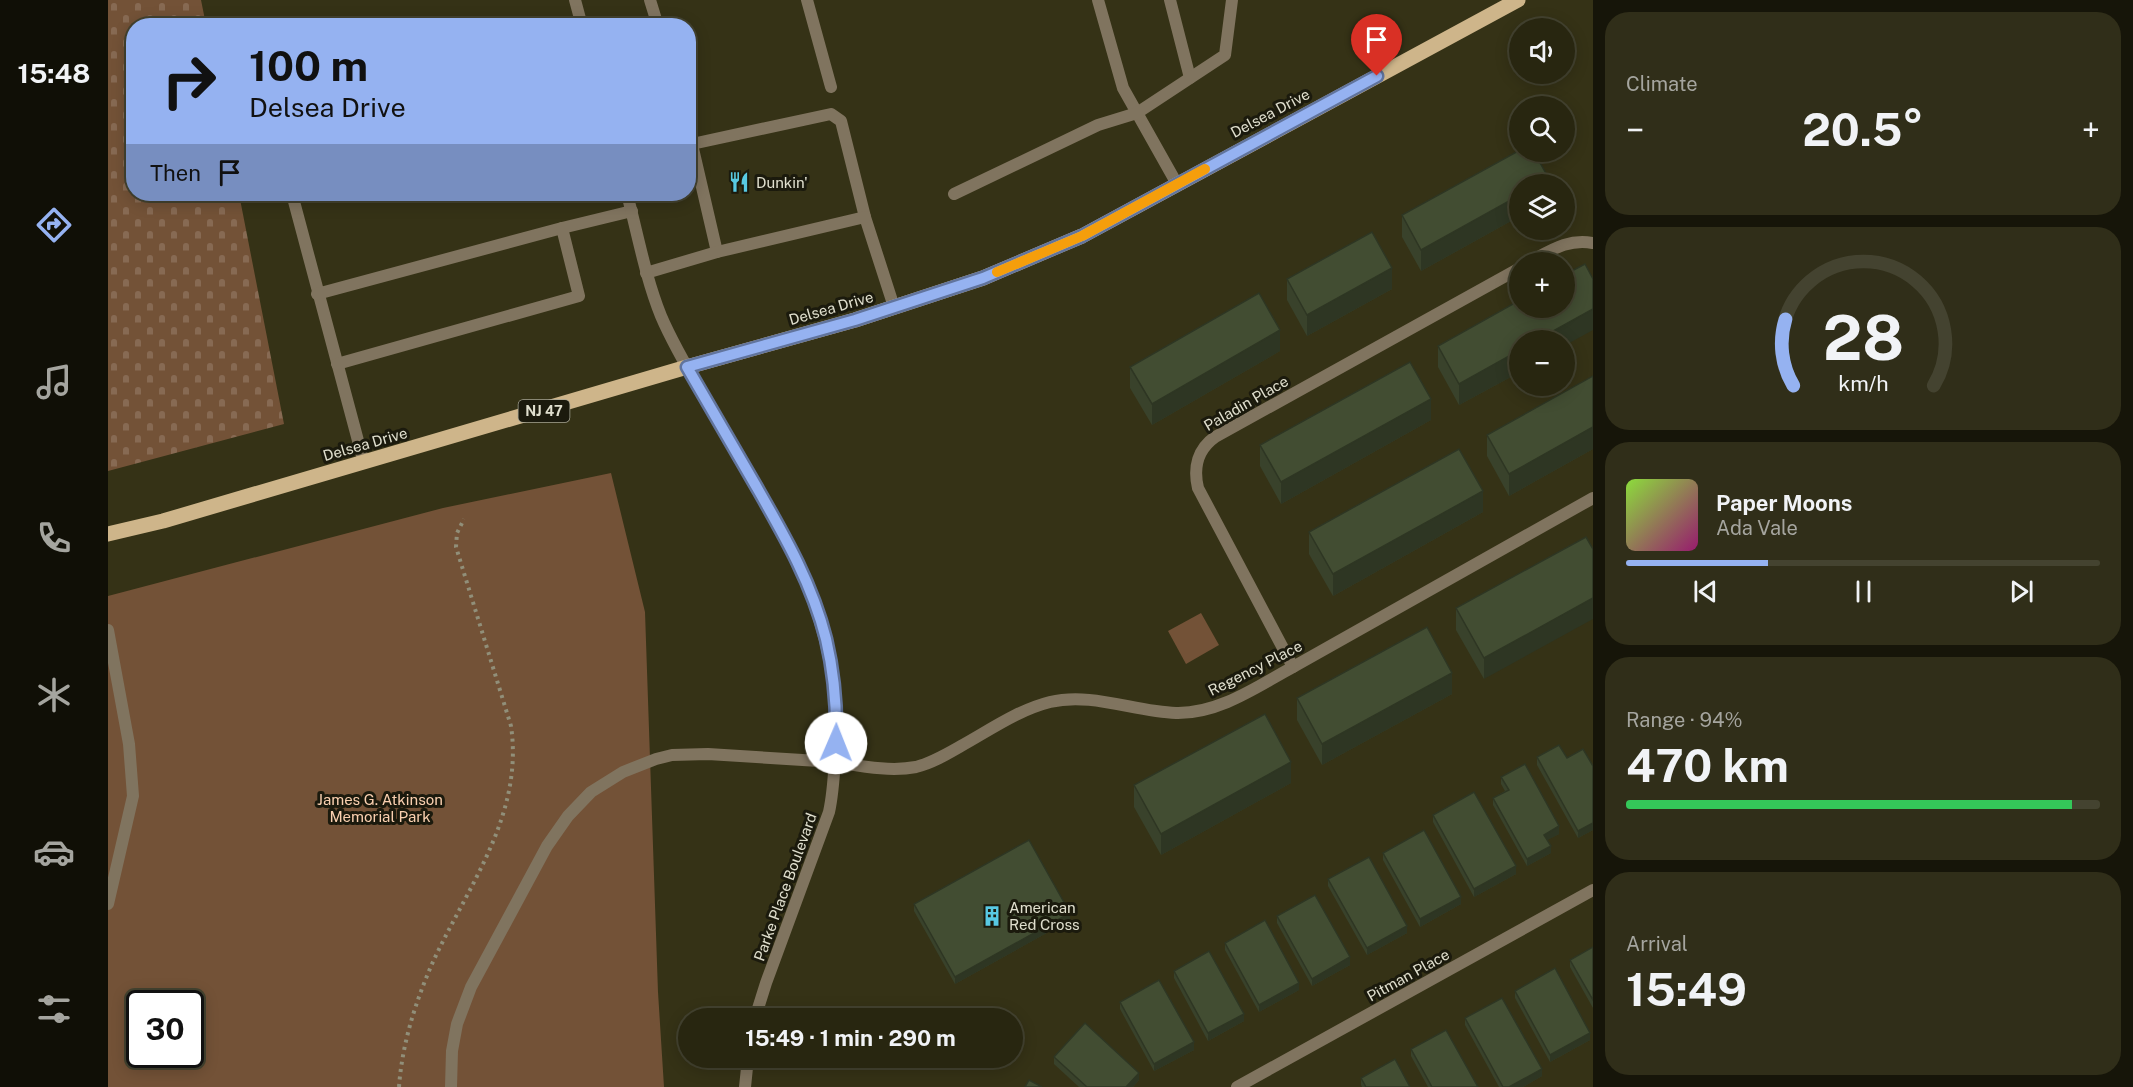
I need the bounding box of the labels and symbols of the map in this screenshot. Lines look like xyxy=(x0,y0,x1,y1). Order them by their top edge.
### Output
pin xyxy=(1351,14,1402,76)
street label: Delsea Drive xyxy=(1228,85,1312,141)
restaurant icon: Dunkin' xyxy=(727,170,751,194)
place label: Dunkin' xyxy=(756,174,808,191)
street label: Delsea Drive xyxy=(787,288,875,328)
street label: Paladin Place xyxy=(1201,372,1291,434)
road number: NJ 47 xyxy=(518,400,570,422)
street label: Delsea Drive xyxy=(321,424,409,464)
street label: Regency Place xyxy=(1205,637,1305,699)
position arrow xyxy=(804,711,868,775)
park label: James G. Atkinson Memorial Park xyxy=(317,791,443,825)
street label: Parke Place Boulevard xyxy=(750,811,820,963)
place label: American Red Cross xyxy=(1009,899,1080,933)
building icon: American Red Cross xyxy=(980,904,1004,928)
street label: Pitman Place xyxy=(1364,945,1452,1005)
speed limit sign: 30 xyxy=(126,990,204,1068)

